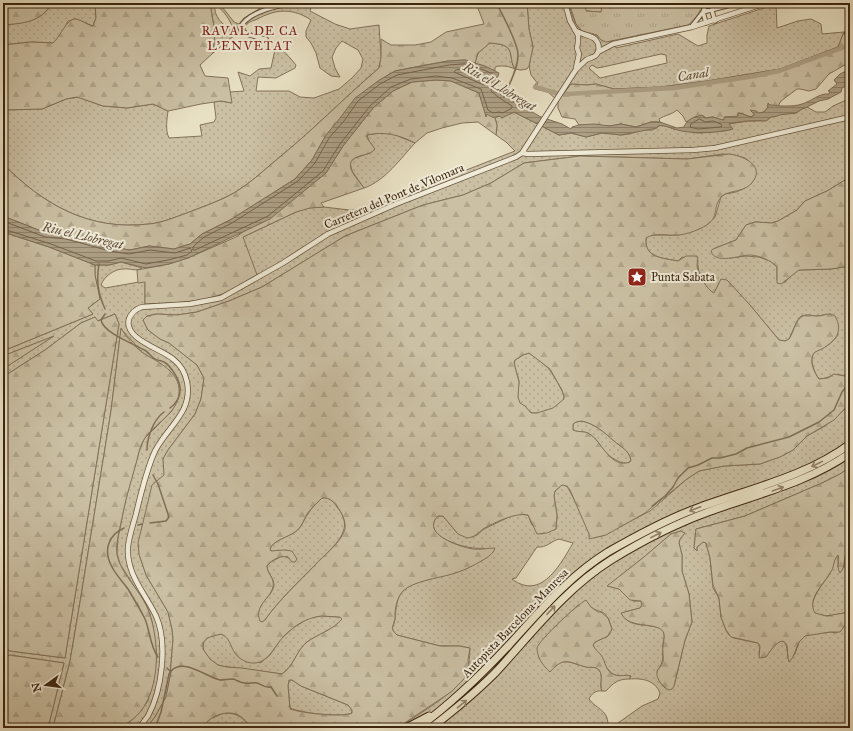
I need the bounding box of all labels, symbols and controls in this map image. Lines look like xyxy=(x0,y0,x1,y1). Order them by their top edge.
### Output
district label: RAVAL DE CA L'ENVETAT xyxy=(201,23,299,54)
water label: Riu el Llobregat xyxy=(459,58,540,115)
water label: Canal xyxy=(676,64,711,85)
street label: Carretera del Pont de Vilomara xyxy=(322,160,467,232)
water label: Riu el Llobregat xyxy=(40,219,126,253)
place icon: Punta Sabata xyxy=(626,266,648,288)
place label: Punta Sabata xyxy=(651,270,716,284)
one-way arrow xyxy=(811,461,823,468)
one-way arrow xyxy=(771,484,783,492)
one-way arrow xyxy=(689,505,701,513)
one-way arrow xyxy=(650,531,662,538)
street label: Autopista Barcelona-Manresa xyxy=(458,565,572,681)
one-way arrow xyxy=(547,605,556,615)
north arrow xyxy=(26,665,66,705)
text: N xyxy=(29,681,44,693)
one-way arrow xyxy=(456,699,467,708)

